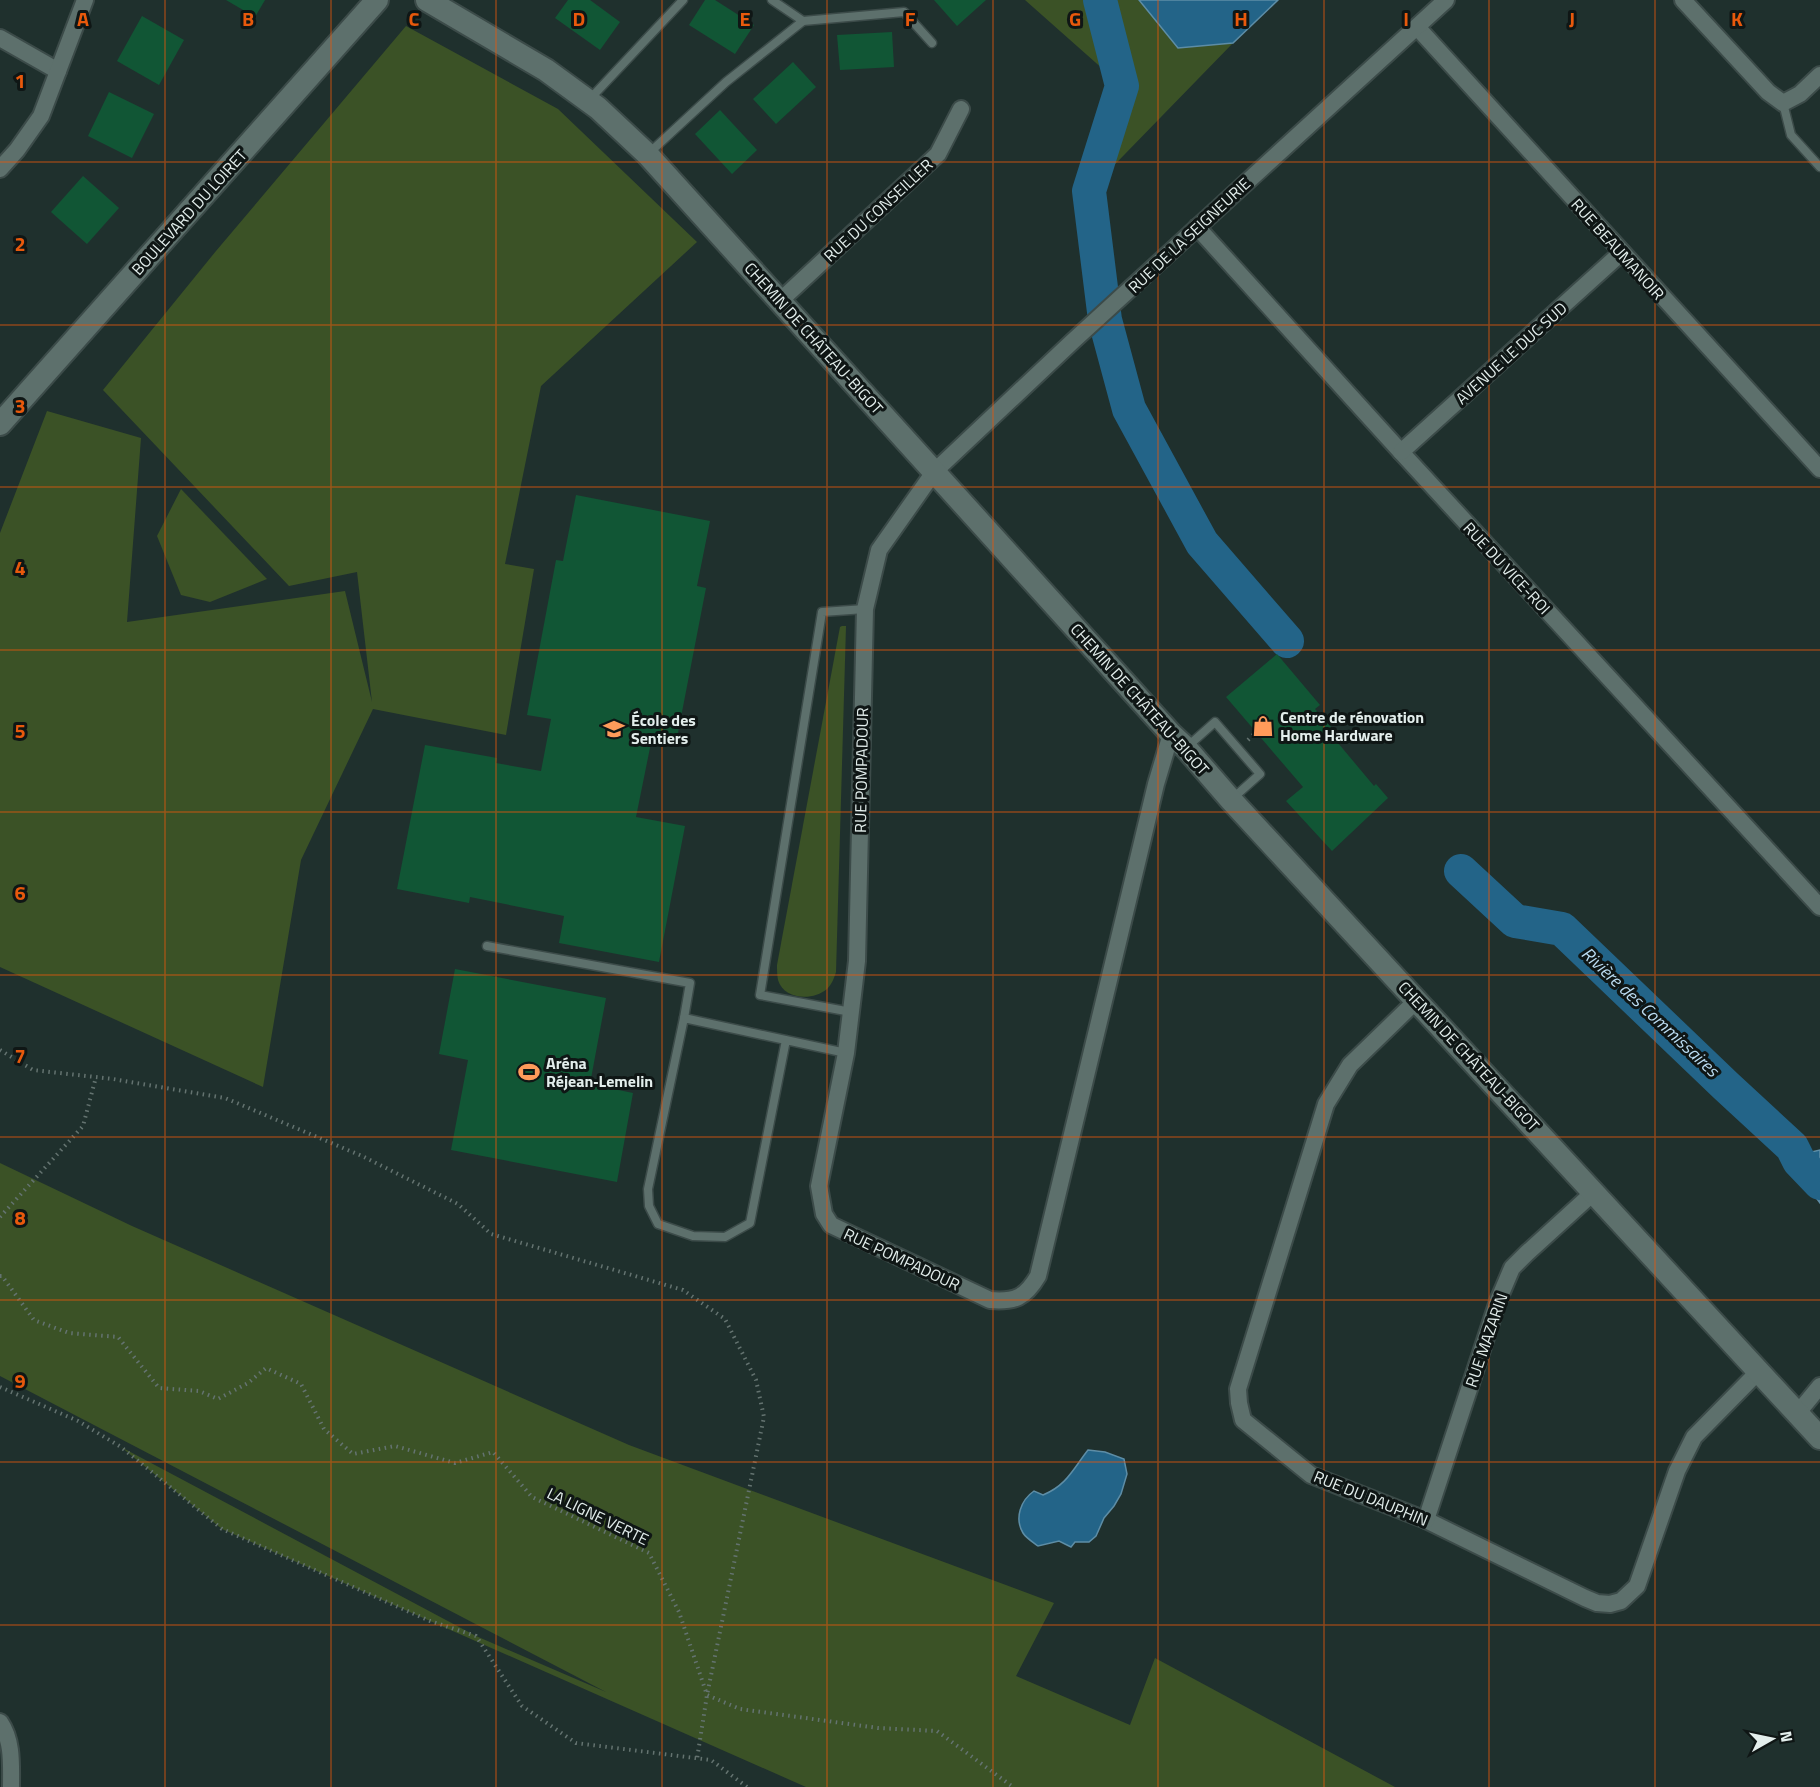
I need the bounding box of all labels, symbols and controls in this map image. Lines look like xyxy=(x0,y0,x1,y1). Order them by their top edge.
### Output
text: A xyxy=(77,3,89,34)
text: B xyxy=(242,3,254,34)
text: C xyxy=(409,3,420,34)
text: D xyxy=(573,3,585,34)
text: E xyxy=(739,3,751,34)
text: F xyxy=(905,3,916,34)
text: G xyxy=(1069,3,1081,34)
text: H xyxy=(1234,3,1248,34)
text: I xyxy=(1403,3,1409,34)
text: J xyxy=(1569,3,1575,34)
text: K xyxy=(1731,3,1743,34)
text: 1 xyxy=(14,65,26,96)
street label: BOULEVARD DU LOIRET xyxy=(126,143,253,280)
street label: RUE DU CONSEILLER xyxy=(818,153,938,267)
street label: RUE DE LA SEIGNEURIE xyxy=(1122,172,1256,298)
street label: RUE BEAUMANOIR xyxy=(1566,193,1670,305)
text: 2 xyxy=(14,228,26,259)
street label: CHEMIN DE CHÂTEAU-BIGOT xyxy=(739,257,889,420)
street label: AVENUE LE DUC SUD xyxy=(1450,296,1572,410)
text: 3 xyxy=(14,390,26,421)
street label: RUE DU VICE-ROI xyxy=(1458,516,1556,620)
text: 4 xyxy=(14,552,26,583)
street label: CHEMIN DE CHÂTEAU-BIGOT xyxy=(1065,618,1215,781)
place label: Centre de rénovation Home Hardware xyxy=(1280,705,1424,747)
street label: RUE POMPADOUR xyxy=(848,707,874,833)
place label: École des Sentiers xyxy=(631,708,696,750)
shop icon: Centre de rénovation Home Hardware xyxy=(1251,714,1275,738)
text: 5 xyxy=(14,715,26,746)
school or university icon: École des Sentiers xyxy=(602,717,626,741)
text: 6 xyxy=(14,877,26,908)
water label: Rivière des Commissaires xyxy=(1575,940,1726,1084)
street label: CHEMIN DE CHÂTEAU-BIGOT xyxy=(1393,976,1545,1137)
text: 7 xyxy=(14,1040,26,1071)
place label: Aréna Réjean‑Lemelin xyxy=(546,1051,653,1093)
sports icon: Aréna Réjean‑Lemelin xyxy=(517,1060,541,1084)
text: 8 xyxy=(14,1202,26,1233)
street label: RUE POMPADOUR xyxy=(840,1222,964,1296)
street label: RUE MAZARIN xyxy=(1459,1290,1513,1390)
text: 9 xyxy=(14,1365,26,1396)
street label: RUE DU DAUPHIN xyxy=(1310,1464,1432,1532)
street label: LA LIGNE VERTE xyxy=(543,1481,653,1551)
north arrow xyxy=(1742,1709,1802,1769)
text: N xyxy=(1774,1729,1800,1744)

